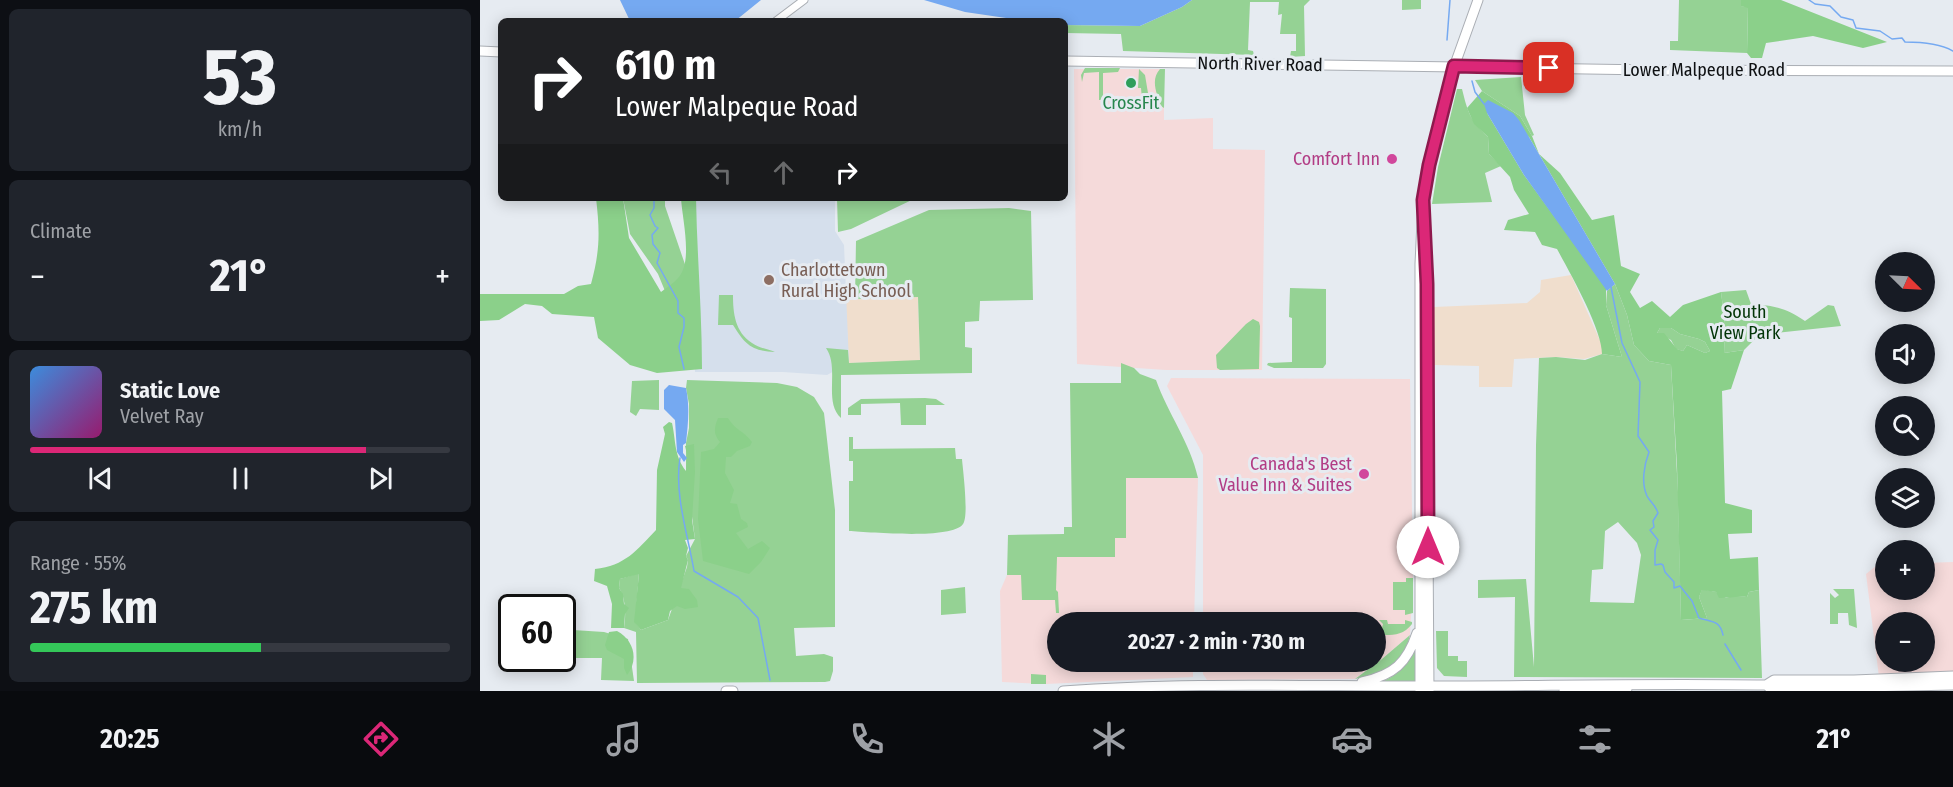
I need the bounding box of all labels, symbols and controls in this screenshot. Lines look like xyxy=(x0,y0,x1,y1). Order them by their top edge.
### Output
text: 53 xyxy=(203,31,277,125)
text: 610 m xyxy=(615,40,716,90)
icon: right xyxy=(516,42,594,120)
pin xyxy=(1523,42,1574,93)
icon: arrive xyxy=(1532,51,1565,84)
street label: North River Road xyxy=(1197,52,1323,76)
street label: Lower Malpeque Road xyxy=(1623,59,1785,81)
marker: CrossFit xyxy=(1124,76,1138,90)
text: Lower Malpeque Road xyxy=(615,91,859,123)
place label: CrossFit xyxy=(1102,92,1160,114)
text: km/h xyxy=(218,117,262,141)
place label: Comfort Inn xyxy=(1293,148,1380,170)
marker: Comfort Inn xyxy=(1385,152,1399,166)
icon: left xyxy=(704,156,737,189)
icon: ahead xyxy=(767,156,800,189)
icon: right xyxy=(830,156,863,189)
text: Climate xyxy=(30,219,92,243)
text: 21° xyxy=(210,249,270,303)
north arrow xyxy=(1875,252,1935,312)
map controls xyxy=(1875,252,1935,672)
text: − xyxy=(30,257,45,297)
text: + xyxy=(435,257,450,297)
place label: Charlottetown Rural High School xyxy=(781,259,911,302)
marker: Charlottetown Rural High School xyxy=(762,273,776,287)
park label: South View Park xyxy=(1710,301,1781,344)
button: sound xyxy=(1875,324,1935,384)
text: Static Love xyxy=(120,377,220,404)
button: search xyxy=(1875,396,1935,456)
text: Velvet Ray xyxy=(120,404,204,428)
place label: Canada's Best Value Inn & Suites xyxy=(1218,453,1352,496)
icon: previous xyxy=(84,462,117,495)
icon: pause xyxy=(224,462,257,495)
icon: next xyxy=(364,462,397,495)
marker: Canada's Best Value Inn & Suites xyxy=(1357,467,1371,481)
button: layers xyxy=(1875,468,1935,528)
position arrow xyxy=(1396,515,1460,579)
button: + xyxy=(1875,540,1935,600)
text: Range · 55% xyxy=(30,551,126,575)
text: 275 km xyxy=(30,581,158,635)
speed limit sign: 60 xyxy=(498,594,576,672)
button: − xyxy=(1875,612,1935,672)
text: 20:27 · 2 min · 730 m xyxy=(1128,628,1305,655)
icon: directions xyxy=(360,718,402,760)
icon: music xyxy=(603,718,645,760)
icon: phone xyxy=(846,718,888,760)
icon: climate xyxy=(1088,718,1130,760)
icon: car xyxy=(1331,718,1373,760)
icon: filters xyxy=(1574,718,1616,760)
text: 20:25 xyxy=(100,723,160,755)
text: 21° xyxy=(1816,723,1853,755)

